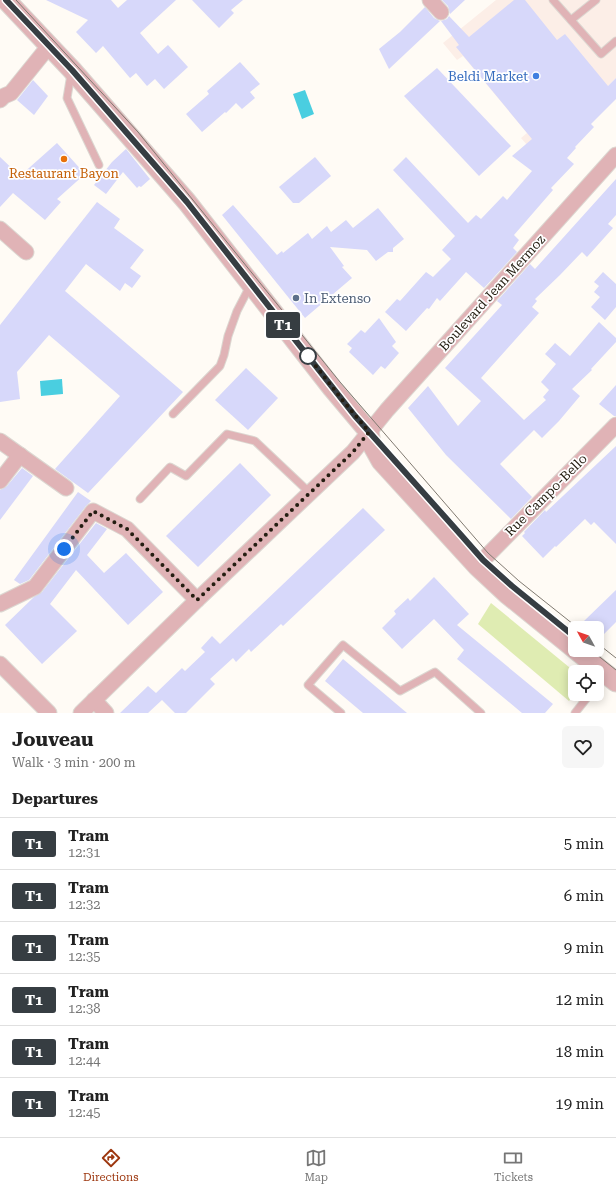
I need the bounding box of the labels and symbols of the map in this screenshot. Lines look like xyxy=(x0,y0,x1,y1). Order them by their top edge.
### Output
place label: Beldi Market xyxy=(448,69,528,84)
marker: Beldi Market xyxy=(531,71,541,81)
marker: Restaurant Bayon xyxy=(59,154,69,164)
place label: Restaurant Bayon xyxy=(9,166,120,181)
street label: Boulevard Jean Mermoz xyxy=(436,232,548,354)
place label: In Extenso xyxy=(304,291,371,306)
marker: In Extenso xyxy=(291,293,301,303)
line badge: T1 xyxy=(265,312,301,338)
unlabelled marker xyxy=(299,347,317,365)
street label: Rue Campo-Bello xyxy=(502,451,590,539)
your location xyxy=(54,539,74,559)
north arrow xyxy=(568,621,604,657)

